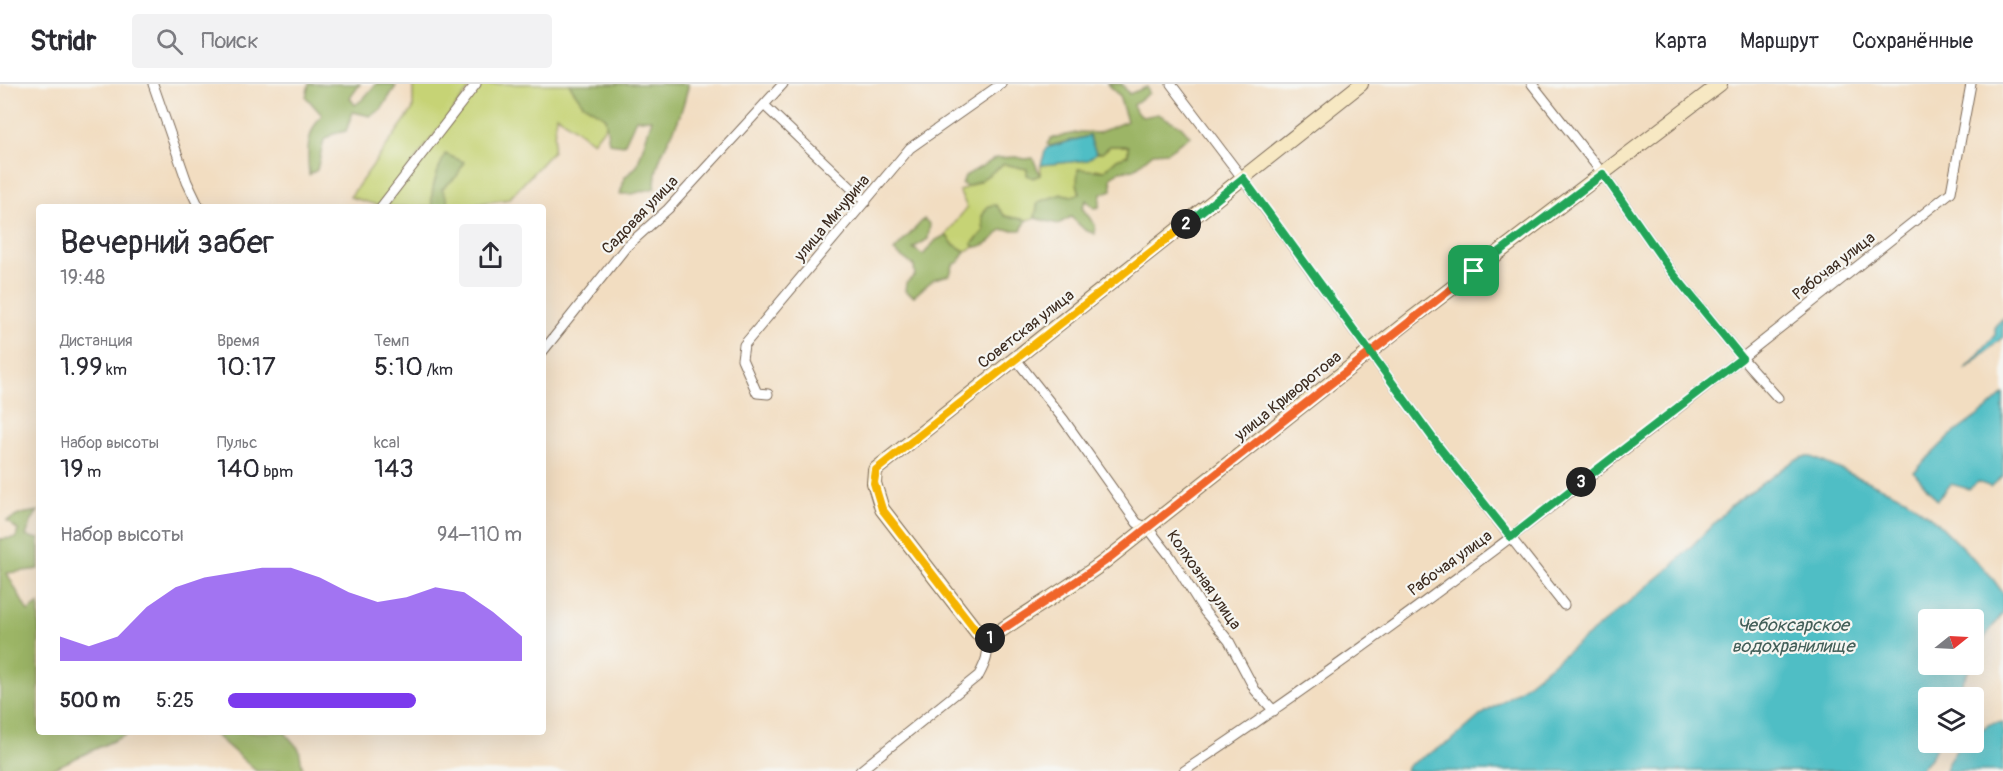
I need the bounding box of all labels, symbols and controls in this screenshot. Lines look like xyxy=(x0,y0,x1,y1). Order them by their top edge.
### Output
search box xyxy=(132,14,552,68)
text: Stridr xyxy=(30,24,96,59)
icon: search xyxy=(153,25,186,58)
text: Поиск xyxy=(201,27,259,55)
text: Карта xyxy=(1655,28,1707,55)
text: Маршрут xyxy=(1740,28,1819,55)
text: Сохранённые xyxy=(1852,28,1973,55)
street label: Садовая улица xyxy=(597,171,683,259)
street label: улица Мичурина xyxy=(789,171,874,266)
pin: 2 xyxy=(1171,209,1201,239)
text: 2 xyxy=(1182,214,1190,234)
text: Вечерний забег xyxy=(60,222,274,263)
button: share xyxy=(459,224,522,287)
street label: Рабочая улица xyxy=(1789,228,1879,304)
pin xyxy=(1448,245,1499,296)
icon: arrive xyxy=(1457,254,1490,287)
text: 19:48 xyxy=(60,265,105,290)
street label: Советская улица xyxy=(974,285,1078,373)
text: Дистанция xyxy=(60,331,133,351)
text: Время xyxy=(217,331,260,351)
text: Темп xyxy=(374,331,409,351)
street label: улица Криворотова xyxy=(1230,347,1345,446)
text: 1.99 xyxy=(60,351,103,383)
text: 10:17 xyxy=(217,351,276,383)
text: 5:10 xyxy=(374,351,423,383)
text: km xyxy=(103,360,127,380)
text: /km xyxy=(423,360,453,380)
text: Набор высоты xyxy=(60,433,159,453)
text: Пульс xyxy=(217,433,257,453)
text: kcal xyxy=(374,433,400,453)
text: 19 xyxy=(60,453,84,485)
text: 140 xyxy=(217,453,260,485)
text: 143 xyxy=(374,453,414,485)
text: m xyxy=(84,462,101,482)
text: bpm xyxy=(260,462,293,482)
pin: 3 xyxy=(1566,467,1596,497)
text: 3 xyxy=(1577,472,1585,492)
text: Набор высоты xyxy=(60,522,184,547)
text: 94–110 m xyxy=(437,522,522,547)
street label: Колхозная улица xyxy=(1162,526,1246,634)
street label: Рабочая улица xyxy=(1404,526,1496,600)
north arrow xyxy=(1918,609,1984,675)
map controls xyxy=(1918,609,1984,753)
water label: Чебоксарское водохранилище xyxy=(1732,614,1856,658)
pin: 1 xyxy=(975,623,1005,653)
text: 1 xyxy=(987,628,993,648)
button: layers xyxy=(1918,687,1984,753)
text: 500 m xyxy=(60,688,120,713)
text: 5:25 xyxy=(156,688,194,713)

